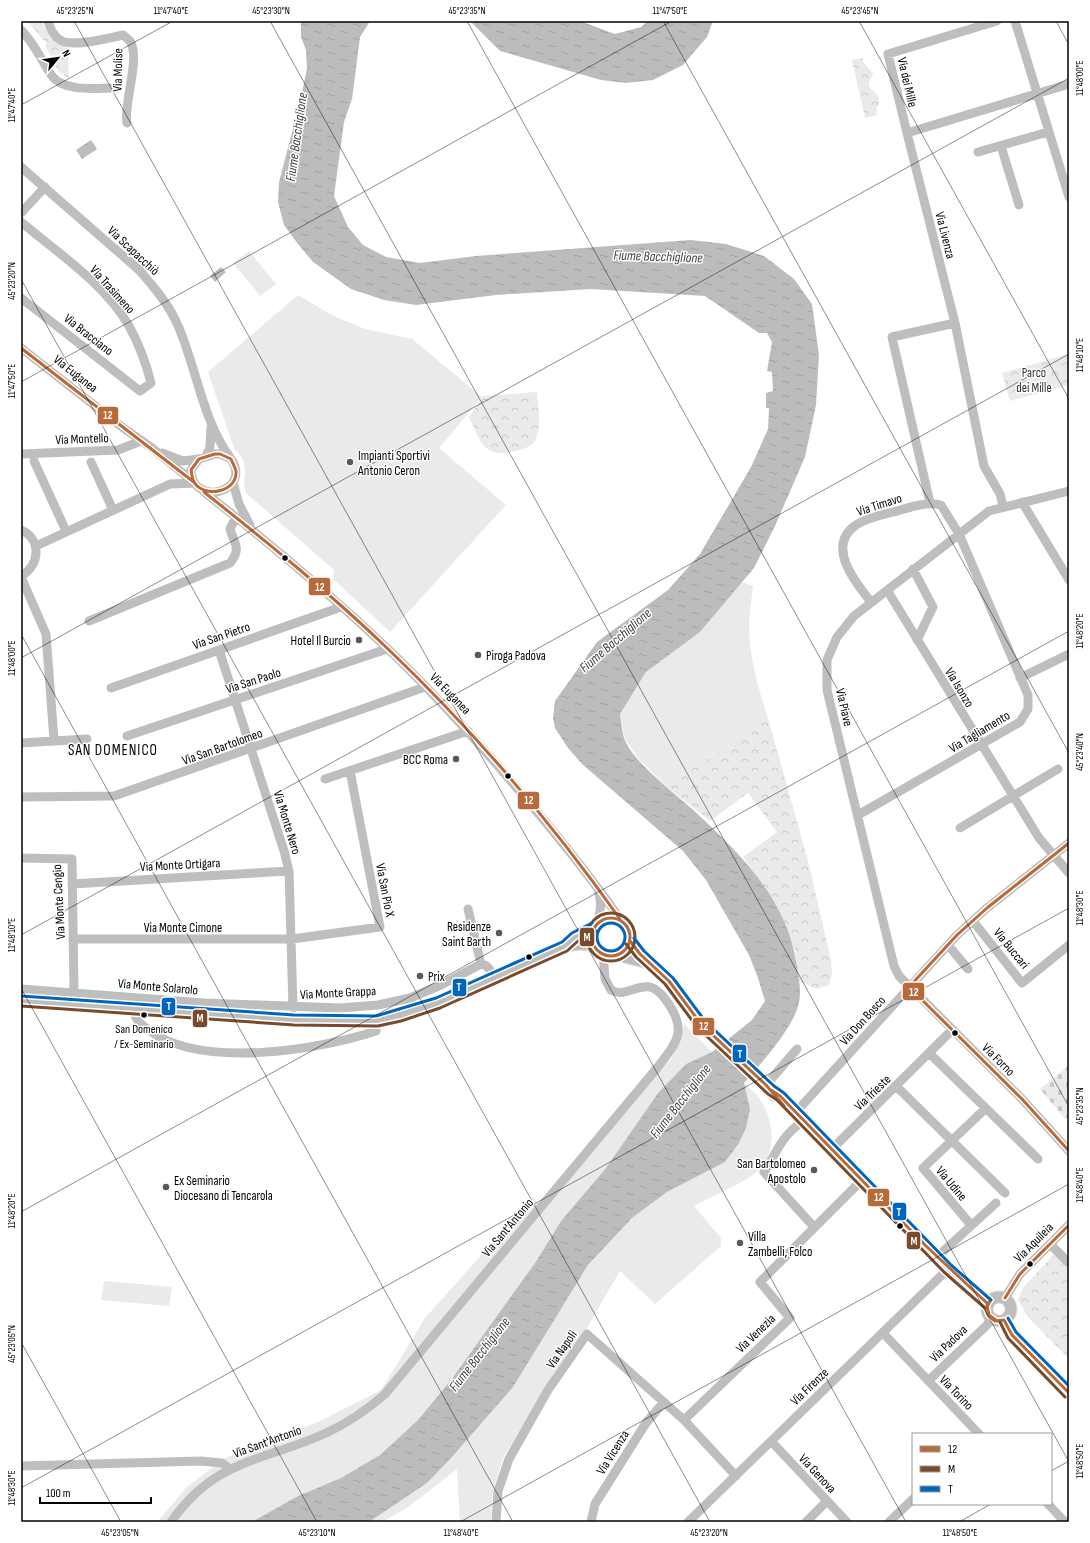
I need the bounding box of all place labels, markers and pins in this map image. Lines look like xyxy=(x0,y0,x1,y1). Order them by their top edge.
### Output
place label: Impianti Sportivi Antonio Ceron xyxy=(357,448,430,479)
marker: Impianti Sportivi Antonio Ceron xyxy=(345,457,355,467)
unlabelled marker xyxy=(280,553,290,563)
place label: Hotel Il Burcio xyxy=(291,633,351,649)
marker: Hotel Il Burcio xyxy=(354,635,364,645)
place label: Piroga Padova xyxy=(486,648,546,664)
marker: Piroga Padova xyxy=(473,650,483,660)
place label: BCC Roma xyxy=(403,752,448,768)
marker: BCC Roma xyxy=(451,754,461,764)
unlabelled marker xyxy=(503,771,513,781)
place label: Residenze Saint Barth xyxy=(442,919,491,950)
marker: Residenze Saint Barth xyxy=(494,928,504,938)
unlabelled marker xyxy=(524,952,534,962)
place label: Prix xyxy=(428,969,445,985)
marker: Prix xyxy=(415,971,425,981)
marker: San Domenico / Ex-Seminario xyxy=(139,1010,149,1020)
place label: San Domenico / Ex-Seminario xyxy=(114,1022,174,1052)
unlabelled marker xyxy=(950,1028,960,1038)
place label: San Bartolomeo Apostolo xyxy=(737,1156,806,1187)
marker: San Bartolomeo Apostolo xyxy=(809,1165,819,1175)
place label: Ex Seminario Diocesano di Tencarola xyxy=(174,1173,273,1204)
marker: Ex Seminario Diocesano di Tencarola xyxy=(161,1182,171,1192)
unlabelled marker xyxy=(895,1221,905,1231)
place label: Villa Zambelli, Folco xyxy=(748,1229,812,1260)
marker: Villa Zambelli, Folco xyxy=(735,1238,745,1248)
unlabelled marker xyxy=(1025,1259,1035,1269)

